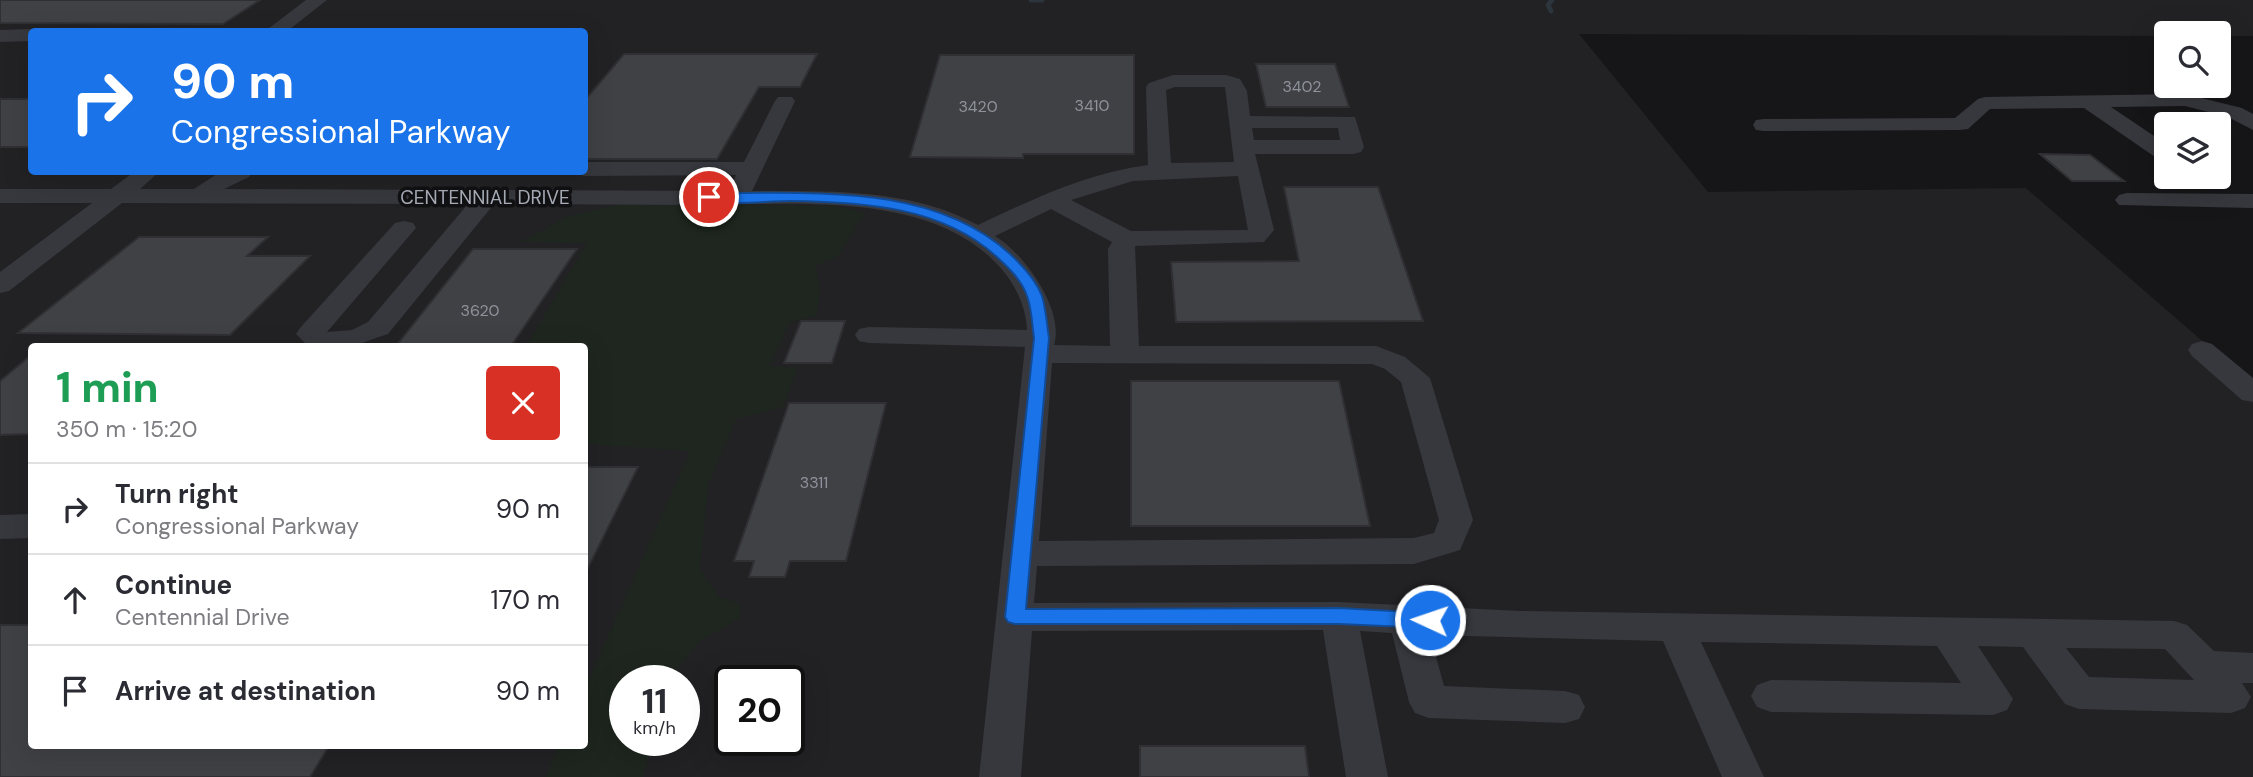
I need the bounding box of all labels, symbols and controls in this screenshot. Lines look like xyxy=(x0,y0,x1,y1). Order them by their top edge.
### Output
map controls xyxy=(2154,21,2231,189)
button: search xyxy=(2154,21,2231,98)
text: 90 m xyxy=(171,49,294,113)
icon: right xyxy=(56,56,147,147)
house number: 3402 xyxy=(1282,76,1322,97)
house number: 3410 xyxy=(1074,95,1110,116)
house number: 3420 xyxy=(958,96,998,117)
text: Congressional Parkway xyxy=(171,111,511,153)
button: layers xyxy=(2154,112,2231,189)
pin xyxy=(679,167,739,227)
icon: arrive xyxy=(690,178,728,216)
street label: CENTENNIAL DRIVE xyxy=(400,185,570,210)
house number: 3620 xyxy=(460,300,500,321)
text: 1 min xyxy=(56,360,159,415)
button: close xyxy=(486,366,560,440)
text: 350 m · 15:20 xyxy=(56,414,197,444)
house number: 3311 xyxy=(800,472,828,493)
text: Turn right xyxy=(115,477,239,511)
icon: right xyxy=(56,490,94,528)
text: 90 m xyxy=(496,492,560,526)
text: Congressional Parkway xyxy=(115,511,359,541)
text: Continue xyxy=(115,568,232,602)
icon: ahead xyxy=(56,581,94,619)
text: 170 m xyxy=(491,583,560,617)
position arrow xyxy=(1393,583,1467,657)
text: Centennial Drive xyxy=(115,602,290,632)
speed limit sign: 20 xyxy=(714,665,805,756)
icon: arrive xyxy=(56,672,94,710)
text: Arrive at destination xyxy=(115,674,376,708)
text: 90 m xyxy=(496,674,560,708)
text: 11 xyxy=(642,678,667,724)
text: km/h xyxy=(633,716,676,740)

